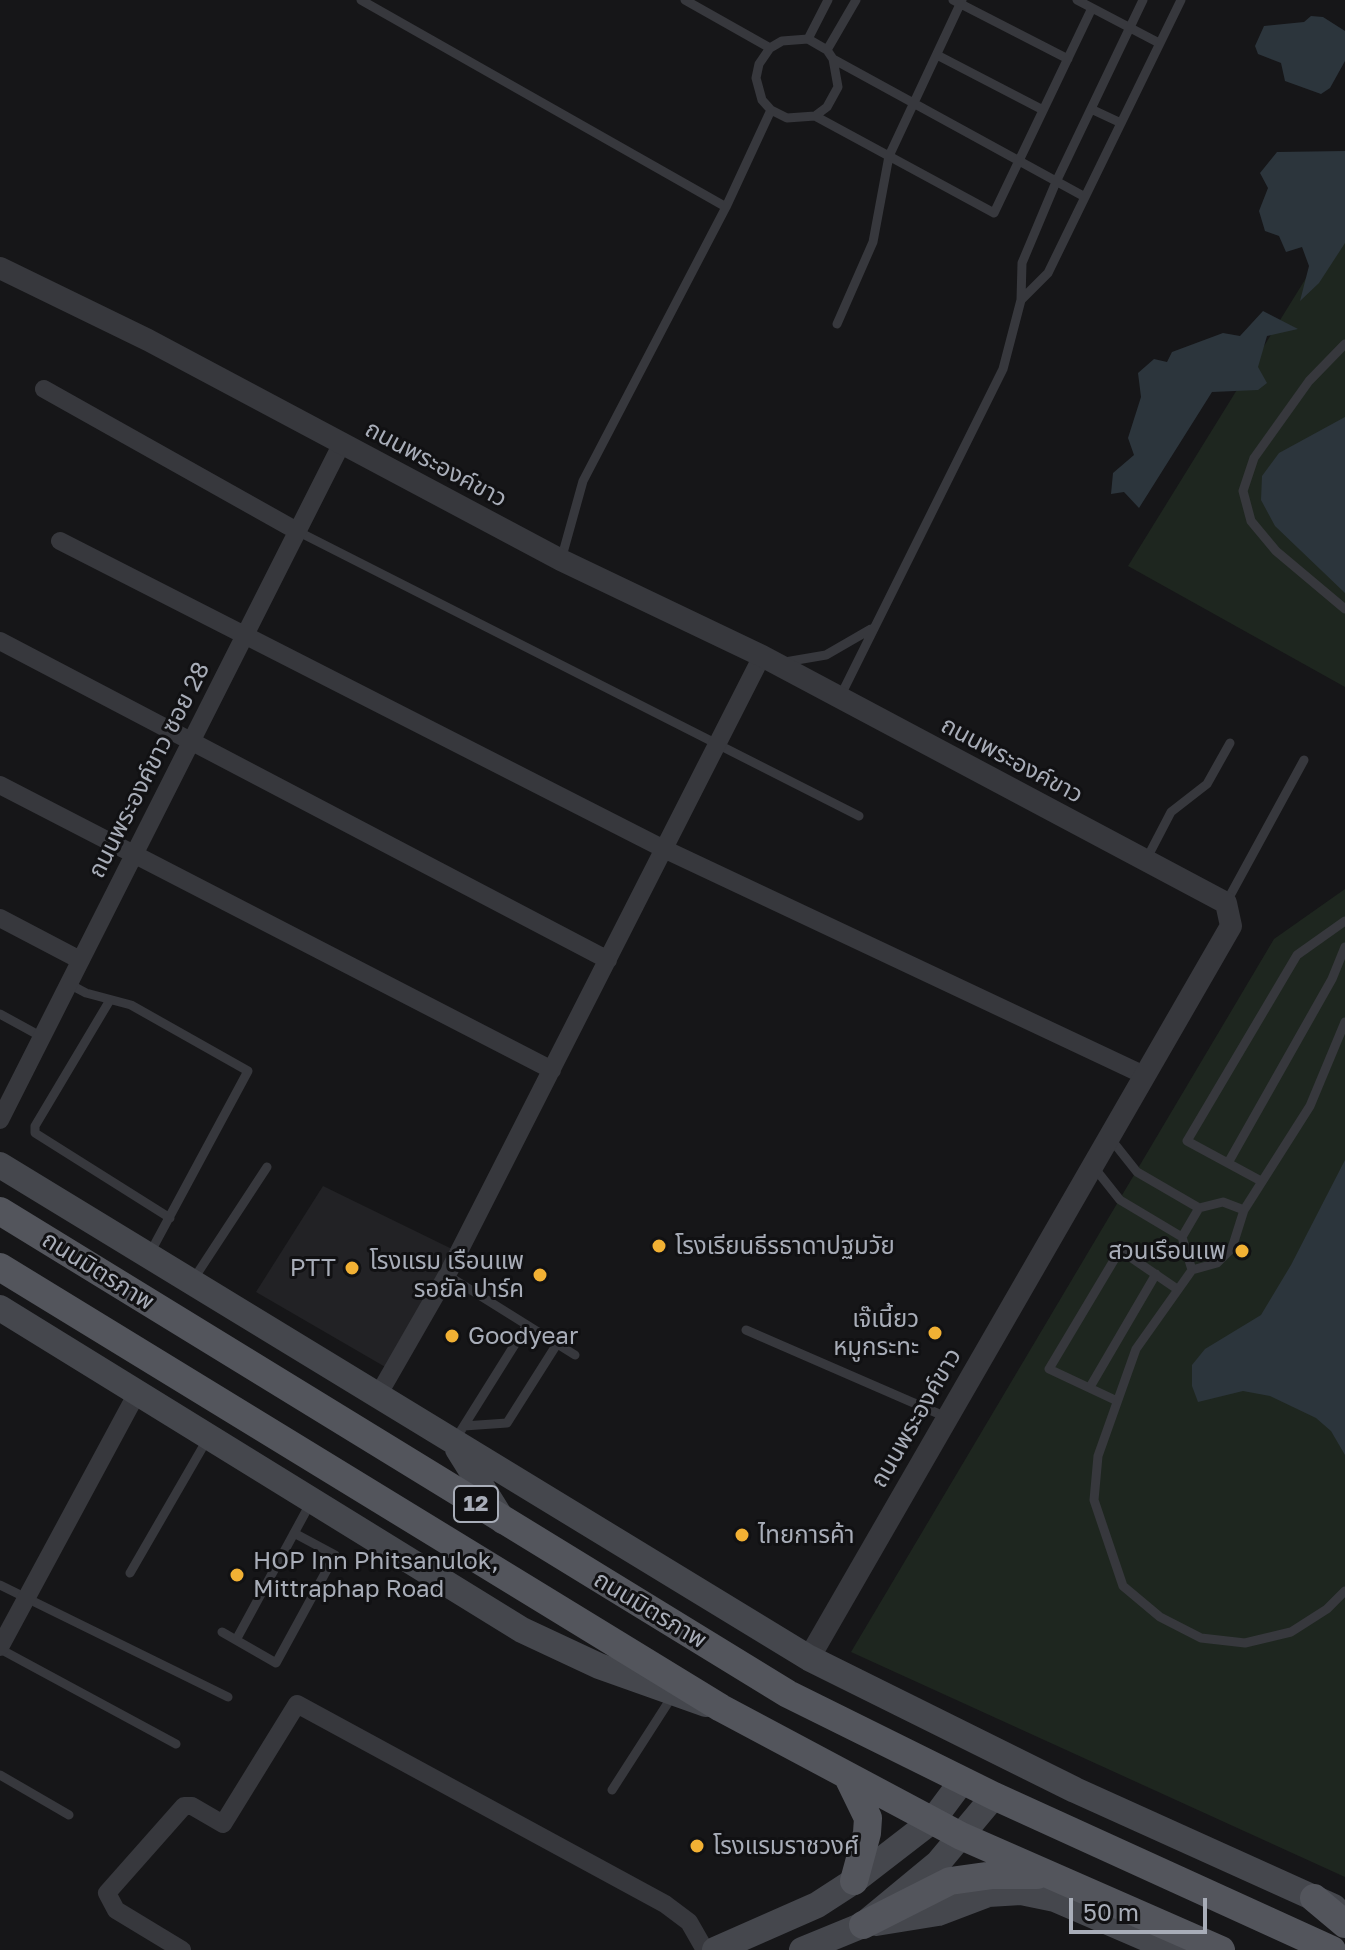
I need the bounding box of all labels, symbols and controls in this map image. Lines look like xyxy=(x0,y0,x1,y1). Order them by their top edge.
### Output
street label: ถนนพระองค์ขาว xyxy=(360,415,512,513)
street label: ถนนพระองค์ขาว ซอย 28 xyxy=(82,657,216,883)
street label: ถนนพระองค์ขาว xyxy=(936,711,1088,809)
street label: ถนนมิตรภาพ xyxy=(37,1225,159,1317)
place label: โรงเรียนธีรธาดาปฐมวัย xyxy=(675,1232,895,1260)
marker: โรงเรียนธีรธาดาปฐมวัย xyxy=(650,1237,668,1255)
place label: สวนเรึอนเเพ xyxy=(1108,1237,1226,1265)
marker: สวนเรึอนเเพ xyxy=(1233,1242,1251,1260)
place label: โรงแรม เรือนแพ รอยัล ปาร์ค xyxy=(370,1247,524,1303)
place label: PTT xyxy=(290,1254,336,1282)
marker: PTT xyxy=(343,1259,361,1277)
marker: โรงแรม เรือนแพ รอยัล ปาร์ค xyxy=(531,1266,549,1284)
place label: เจ๊เนี้ยว หมูกระทะ xyxy=(833,1305,919,1361)
place label: Goodyear xyxy=(468,1322,578,1350)
marker: เจ๊เนี้ยว หมูกระทะ xyxy=(926,1324,944,1342)
marker: Goodyear xyxy=(443,1327,461,1345)
street label: ถนนพระองค์ขาว xyxy=(864,1343,968,1493)
road number: 12 xyxy=(454,1486,498,1522)
place label: ไทยการค้า xyxy=(758,1521,855,1549)
marker: ไทยการค้า xyxy=(733,1526,751,1544)
place label: HOP Inn Phitsanulok, Mittraphap Road xyxy=(253,1547,499,1603)
street label: ถนนมิตรภาพ xyxy=(588,1565,712,1655)
marker: HOP Inn Phitsanulok, Mittraphap Road xyxy=(228,1566,246,1584)
place label: โรงแรมราชวงศ์ xyxy=(713,1832,859,1860)
marker: โรงแรมราชวงศ์ xyxy=(688,1837,706,1855)
scale bar xyxy=(1073,1882,1211,1932)
text: 50 m xyxy=(1083,1897,1139,1926)

